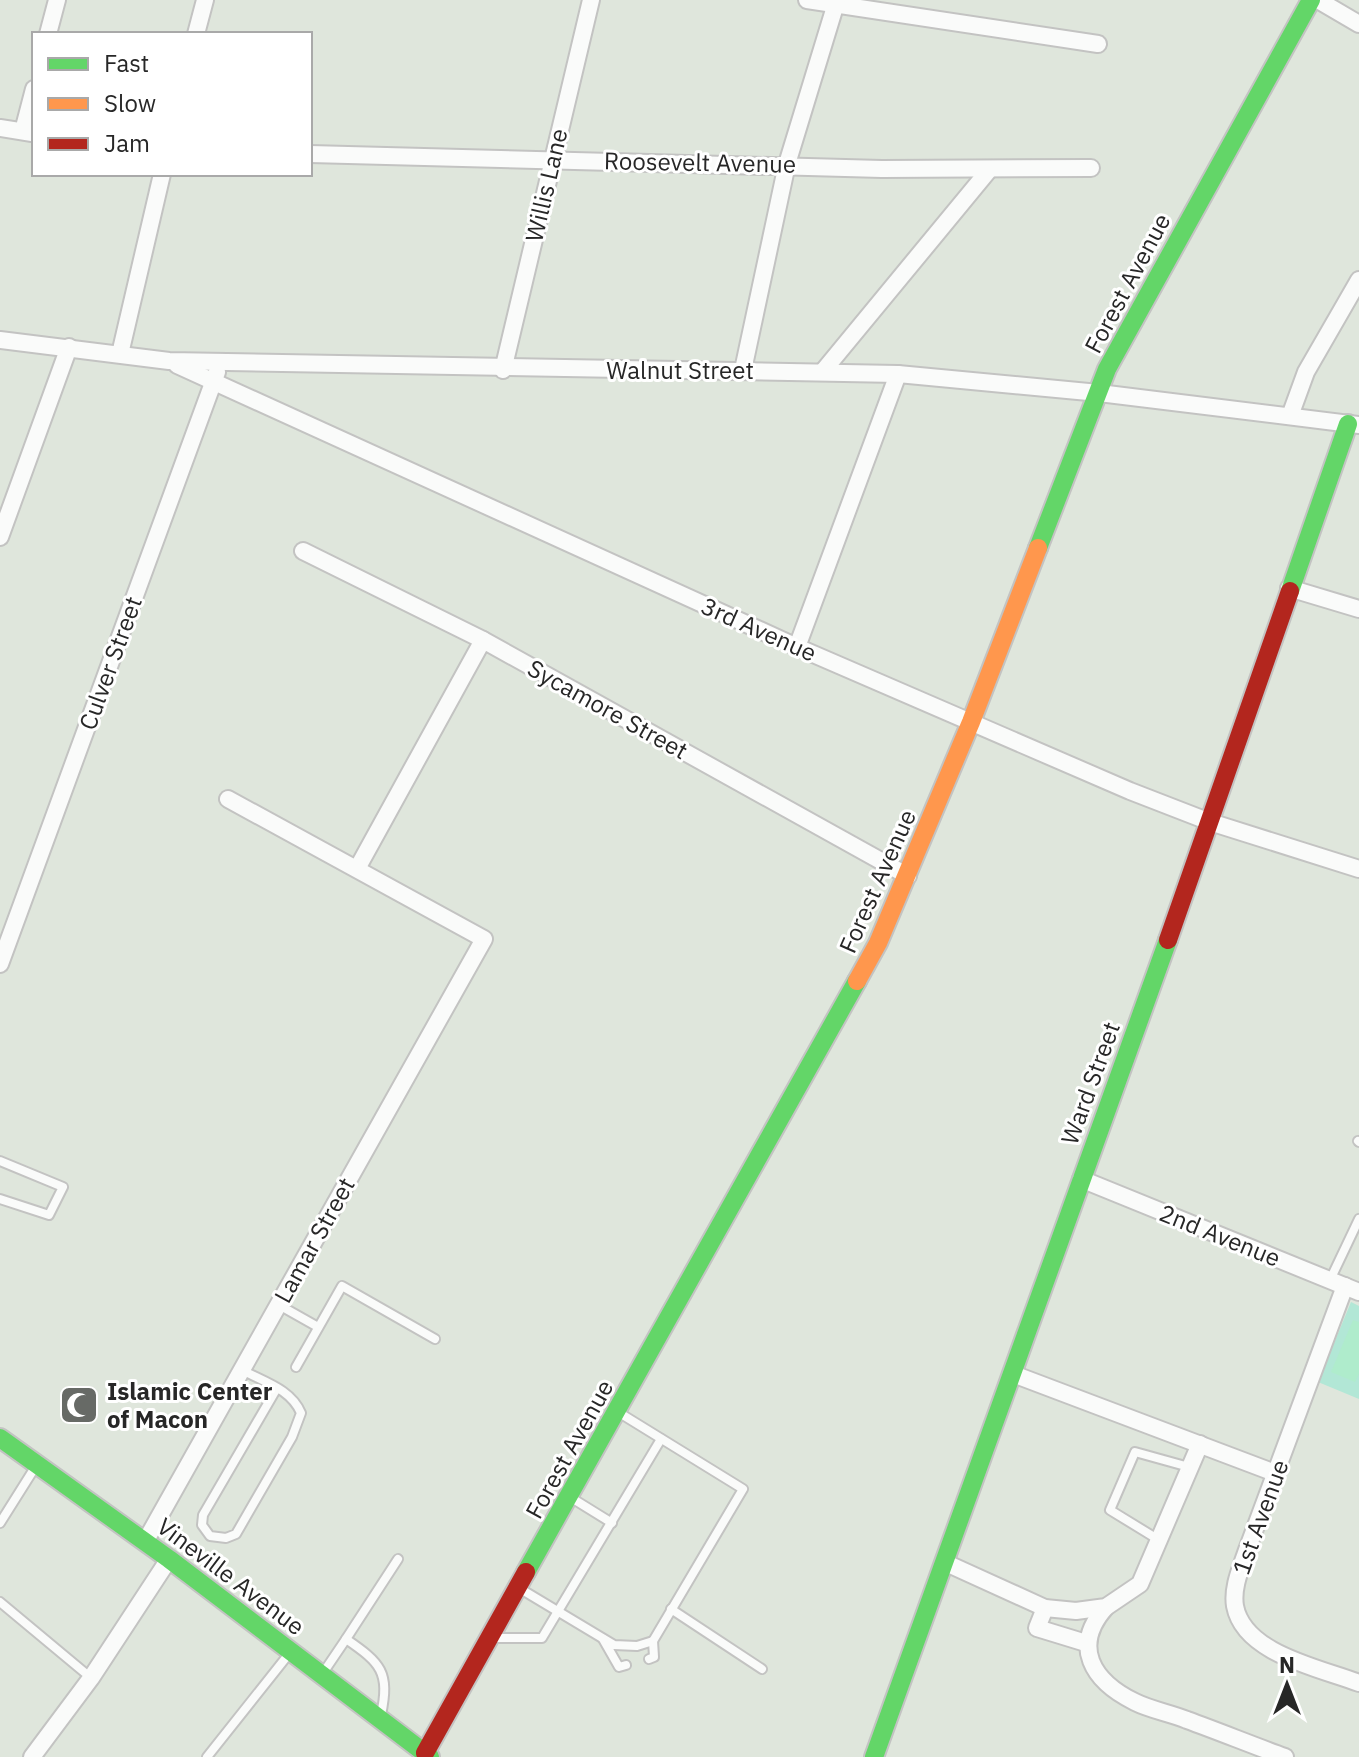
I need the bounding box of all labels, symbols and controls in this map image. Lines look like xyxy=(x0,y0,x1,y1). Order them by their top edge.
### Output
legend xyxy=(32,32,312,176)
text: Fast xyxy=(104,47,149,79)
text: Slow xyxy=(104,87,156,119)
street label: Willis Lane xyxy=(517,125,575,245)
text: Jam xyxy=(104,127,150,159)
street label: Roosevelt Avenue xyxy=(604,144,796,180)
street label: Forest Avenue xyxy=(1077,208,1177,358)
street label: Walnut Street xyxy=(606,354,754,386)
street label: 3rd Avenue xyxy=(696,589,822,669)
street label: Culver Street xyxy=(71,592,149,734)
street label: Sycamore Street xyxy=(522,652,694,766)
street label: Forest Avenue xyxy=(831,804,923,958)
street label: Ward Street xyxy=(1053,1017,1127,1149)
street label: Lamar Street xyxy=(266,1172,362,1308)
street label: 2nd Avenue xyxy=(1155,1196,1285,1274)
street label: Forest Avenue xyxy=(518,1374,620,1524)
place label: Islamic Center of Macon xyxy=(107,1375,273,1435)
mosque icon: Islamic Center of Macon xyxy=(58,1384,100,1426)
street label: 1st Avenue xyxy=(1224,1455,1296,1579)
street label: Vineville Avenue xyxy=(151,1510,311,1642)
north arrow xyxy=(1247,1645,1327,1725)
text: N xyxy=(1279,1650,1295,1679)

